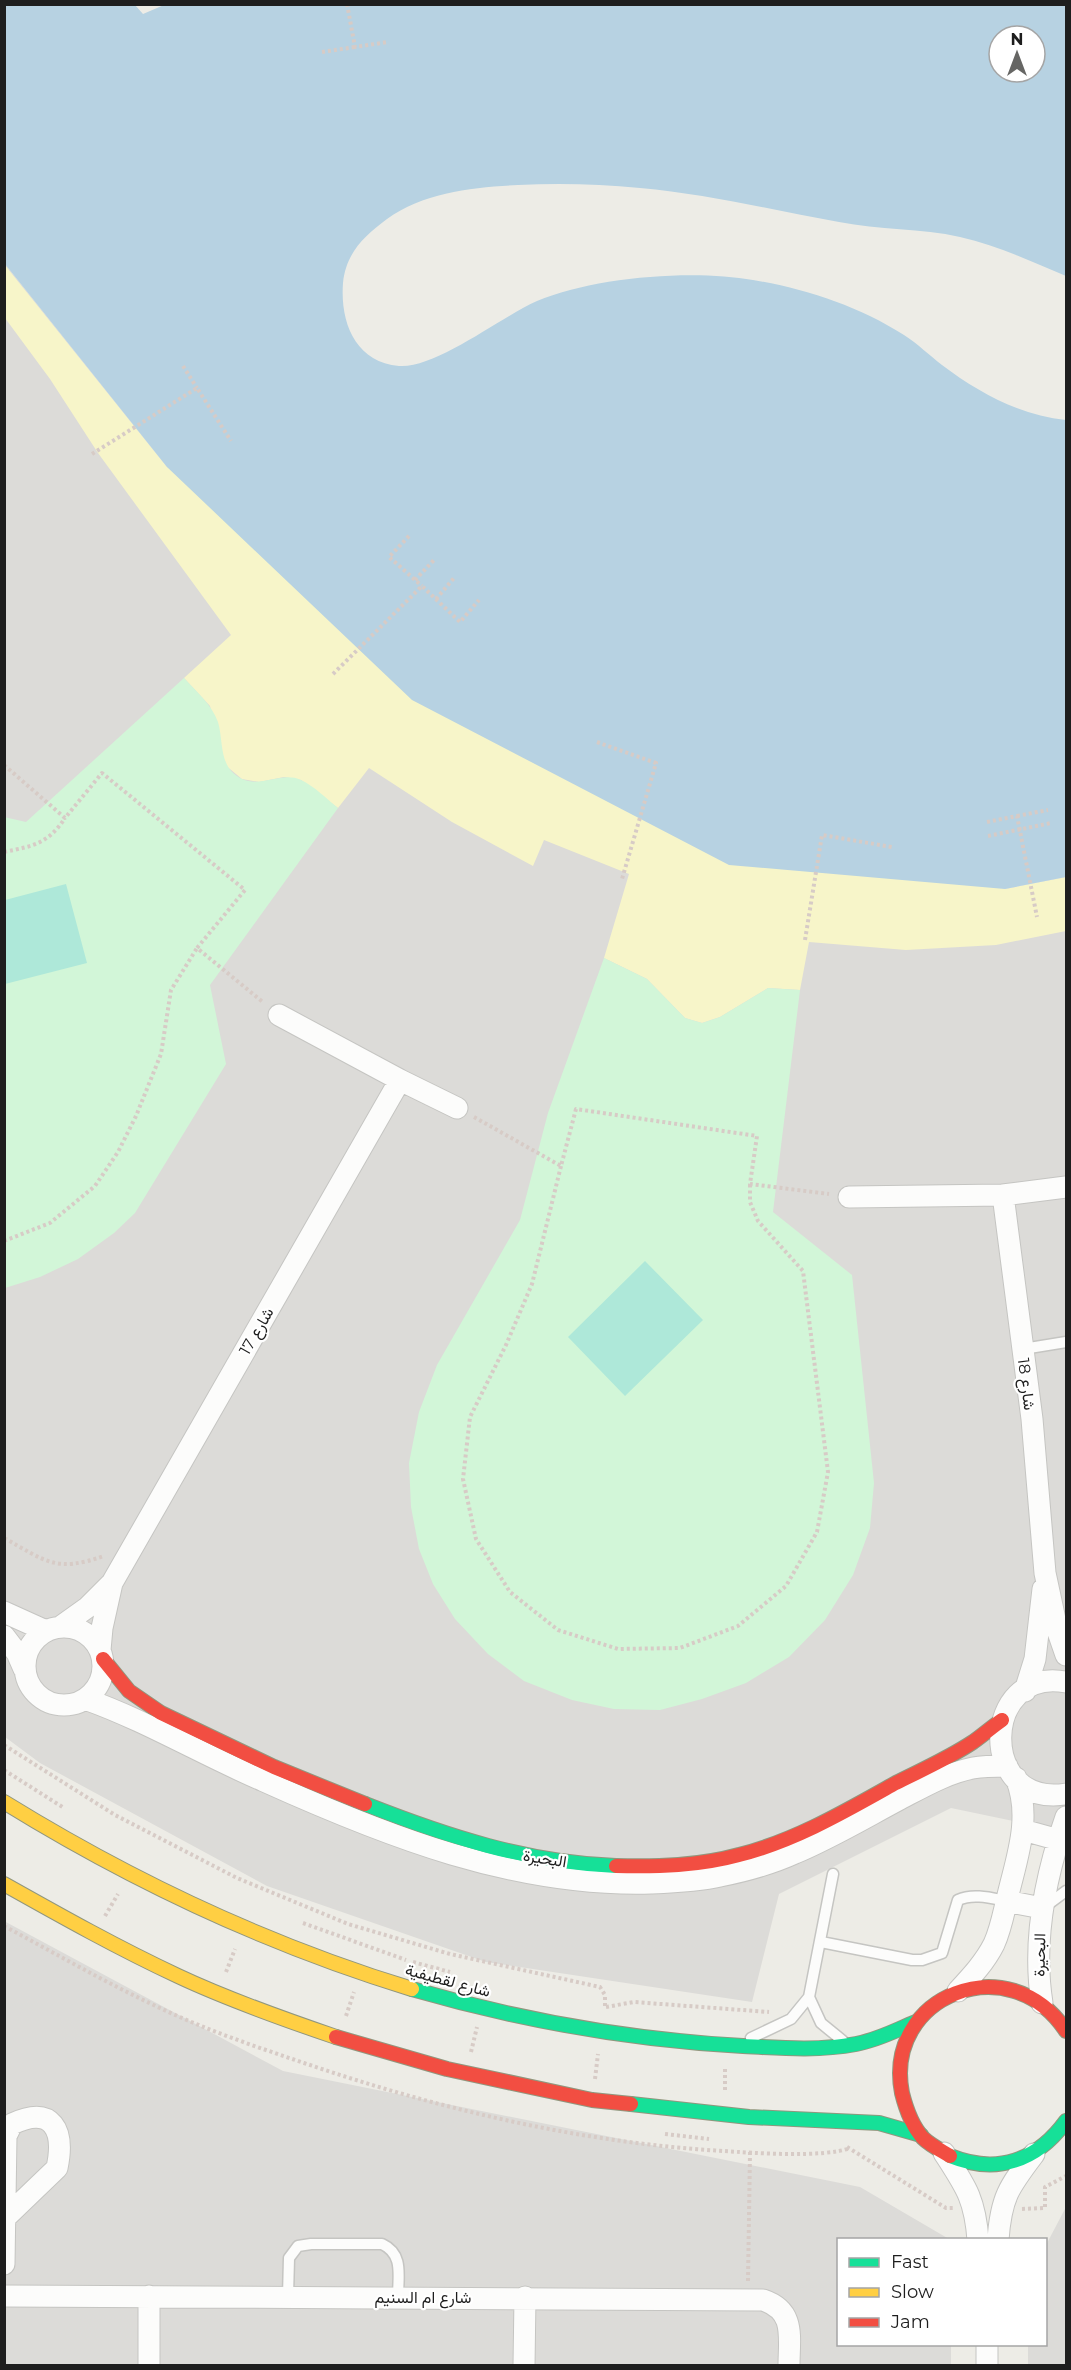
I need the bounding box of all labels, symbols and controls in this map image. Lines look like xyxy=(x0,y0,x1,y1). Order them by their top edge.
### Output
north arrow xyxy=(987,24,1047,84)
text: N xyxy=(1011,30,1023,49)
street label: شارع 17 xyxy=(235,1304,279,1359)
street label: شارع 18 xyxy=(1012,1357,1039,1411)
street label: البحيرة xyxy=(522,1846,568,1872)
street label: البحيرة xyxy=(1030,1933,1050,1977)
street label: شارع لقطيفية xyxy=(403,1960,493,2003)
legend xyxy=(837,2238,1047,2346)
text: Fast xyxy=(891,2251,929,2273)
text: Slow xyxy=(891,2281,934,2303)
street label: شارع ام السنيم xyxy=(375,2288,471,2309)
text: Jam xyxy=(890,2311,930,2333)

